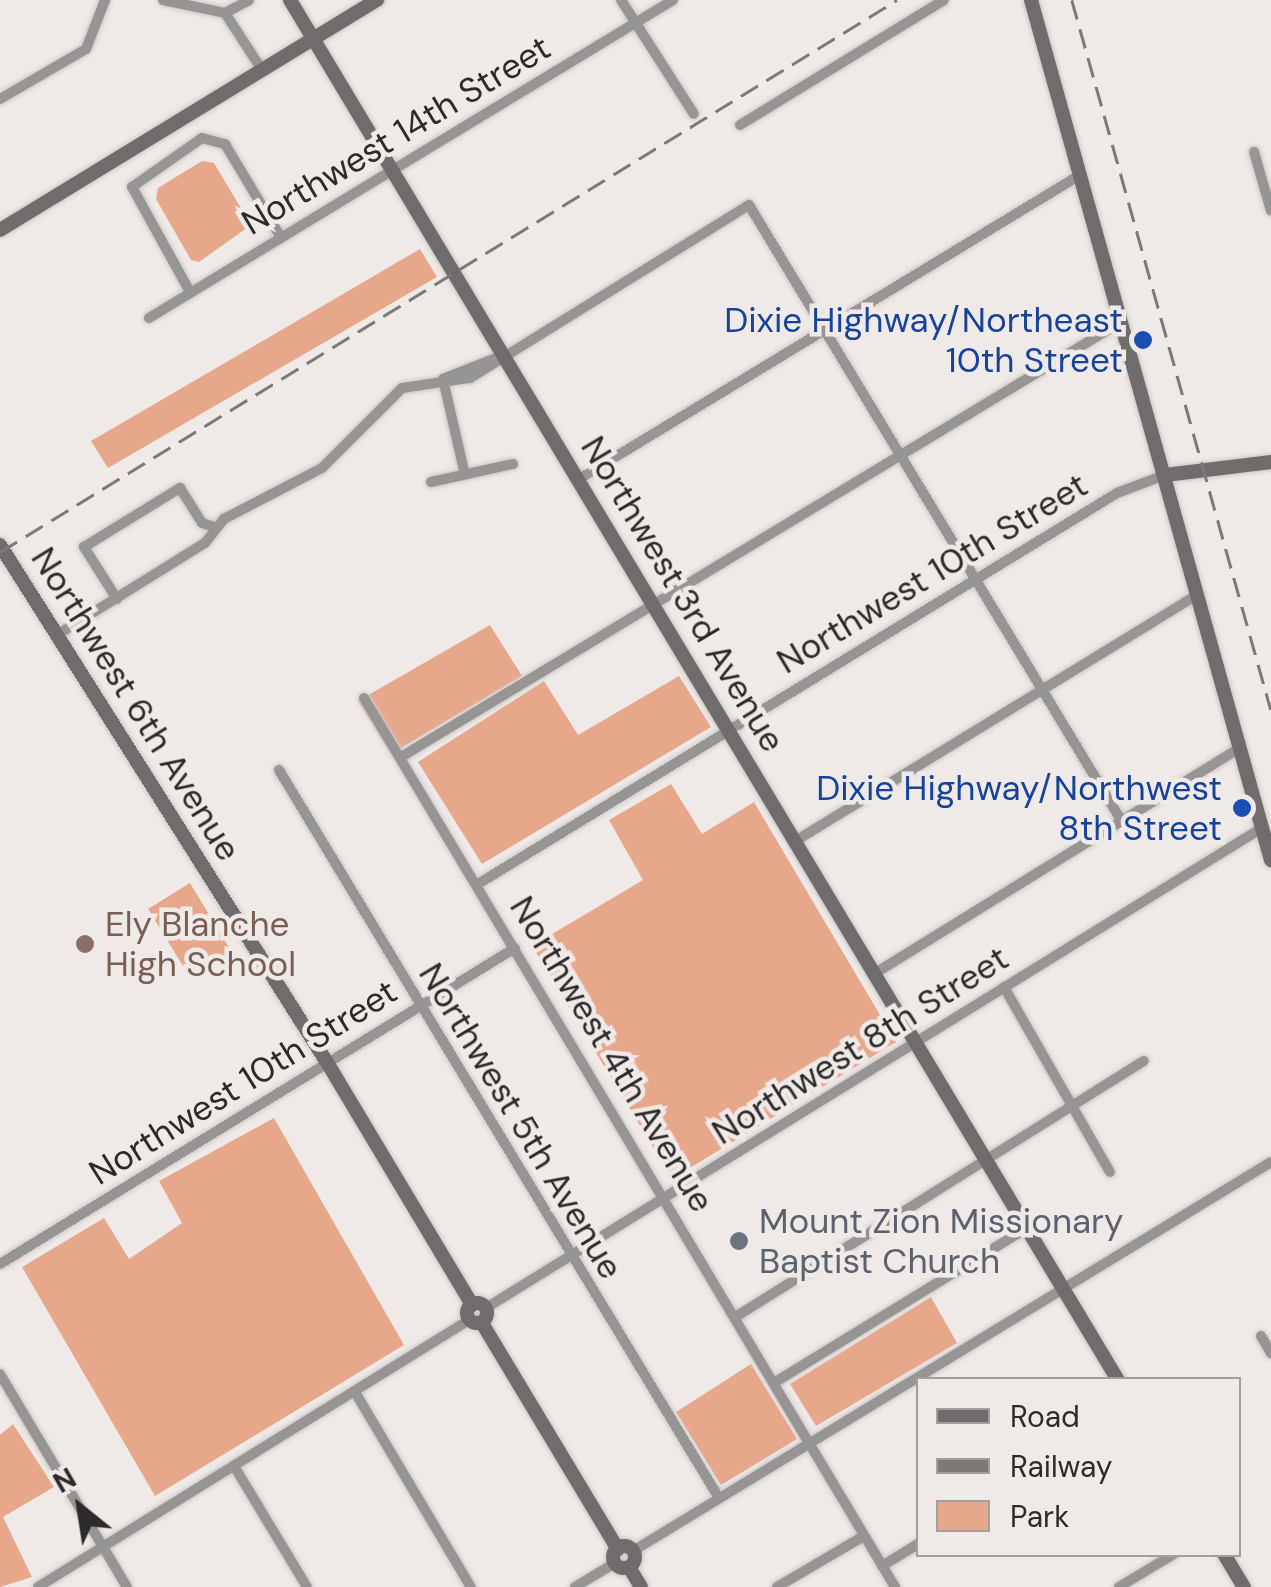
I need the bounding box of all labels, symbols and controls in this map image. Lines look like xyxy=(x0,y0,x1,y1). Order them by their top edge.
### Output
street label: Northwest 14th Street xyxy=(234,26,558,244)
place label: Dixie Highway/Northeast 10th Street xyxy=(724,299,1123,381)
marker: Dixie Highway/Northeast 10th Street xyxy=(1132,329,1154,351)
street label: Northwest 3rd Avenue xyxy=(572,429,794,759)
street label: Northwest 10th Street xyxy=(769,464,1095,682)
street label: Northwest 6th Avenue xyxy=(22,540,250,868)
place label: Dixie Highway/Northwest 8th Street xyxy=(816,767,1222,849)
marker: Dixie Highway/Northwest 8th Street xyxy=(1231,797,1253,819)
street label: Northwest 4th Avenue xyxy=(501,889,723,1219)
place label: Ely Blanche High School xyxy=(105,903,296,985)
marker: Ely Blanche High School xyxy=(74,933,96,955)
street label: Northwest 8th Street xyxy=(704,937,1016,1153)
street label: Northwest 5th Avenue xyxy=(410,955,632,1287)
street label: Northwest 10th Street xyxy=(81,970,405,1194)
place label: Mount Zion Missionary Baptist Church xyxy=(759,1200,1124,1282)
marker: Mount Zion Missionary Baptist Church xyxy=(728,1230,750,1252)
legend xyxy=(916,1377,1241,1557)
text: Road xyxy=(1010,1397,1080,1436)
text: Railway xyxy=(1010,1447,1113,1486)
north arrow xyxy=(30,1457,130,1557)
text: N xyxy=(47,1459,83,1502)
text: Park xyxy=(1010,1497,1069,1536)

